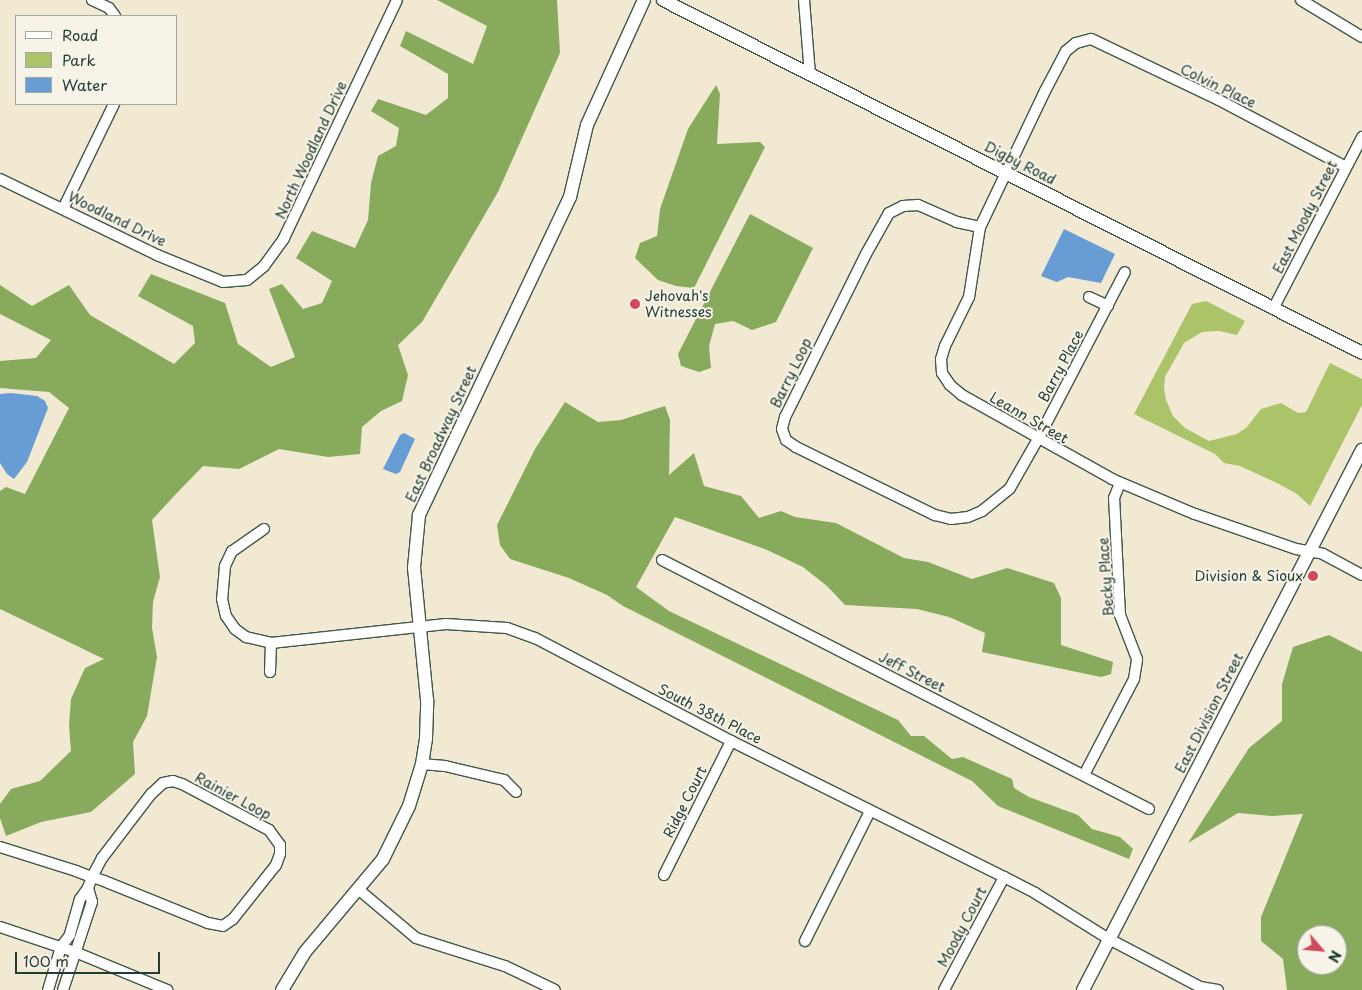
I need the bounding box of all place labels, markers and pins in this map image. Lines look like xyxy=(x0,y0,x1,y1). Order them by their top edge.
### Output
place label: Jehovah's Witnesses xyxy=(645,288,711,321)
marker: Jehovah's Witnesses xyxy=(629,298,641,310)
place label: Division & Sioux xyxy=(1194,568,1303,584)
marker: Division & Sioux xyxy=(1307,570,1319,582)

